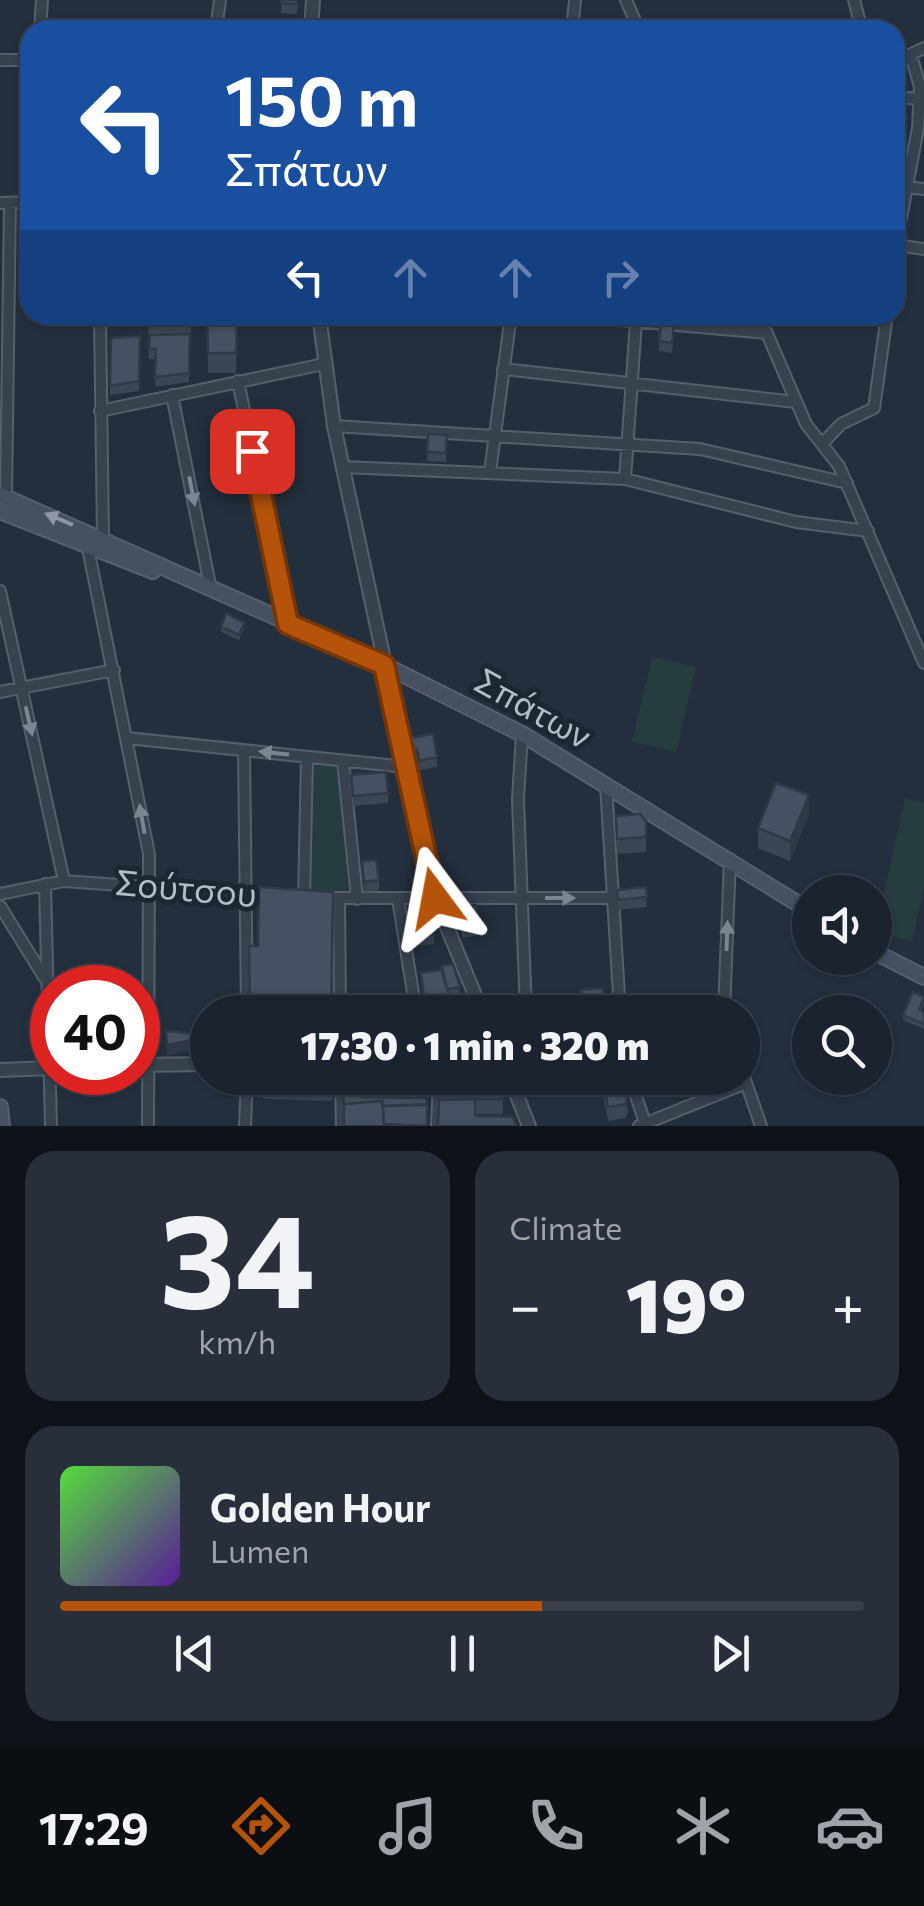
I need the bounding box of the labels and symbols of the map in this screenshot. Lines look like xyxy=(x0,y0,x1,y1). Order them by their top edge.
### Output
pin xyxy=(210,409,295,494)
one-way arrow xyxy=(184,476,200,507)
one-way arrow xyxy=(44,511,74,527)
street label: Σπάτων xyxy=(468,657,600,756)
one-way arrow xyxy=(21,705,37,736)
one-way arrow xyxy=(258,745,290,761)
one-way arrow xyxy=(134,803,149,834)
position arrow xyxy=(383,846,487,950)
street label: Σούτσου xyxy=(114,859,259,914)
one-way arrow xyxy=(544,890,576,906)
one-way arrow xyxy=(719,919,735,951)
speed limit sign: 40 xyxy=(30,965,160,1095)

